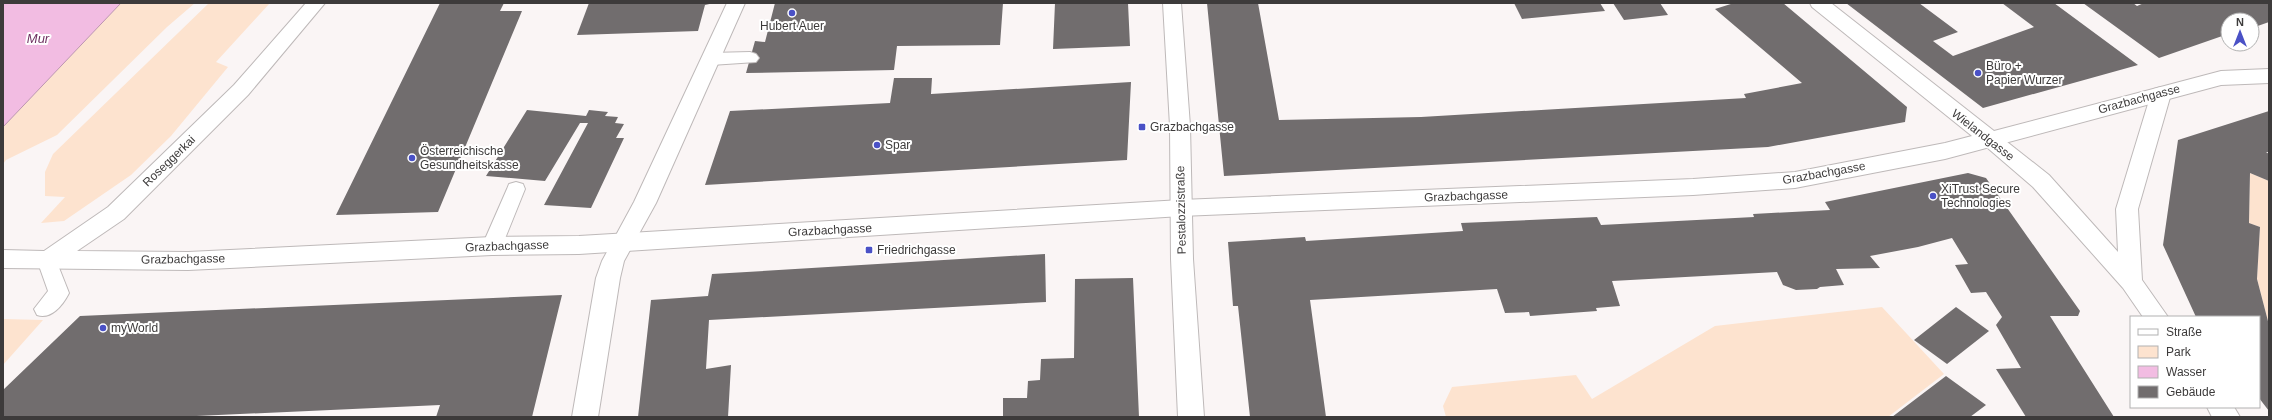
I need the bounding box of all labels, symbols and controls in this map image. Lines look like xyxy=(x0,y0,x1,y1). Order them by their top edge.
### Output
marker: Hubert Auer xyxy=(787,8,797,18)
north arrow xyxy=(2220,12,2260,52)
text: N xyxy=(2236,16,2244,28)
place label: Hubert Auer xyxy=(760,19,824,33)
water label: Mur xyxy=(27,31,50,46)
place label: Büro + Papier Wurzer xyxy=(1986,59,2062,87)
marker: Büro + Papier Wurzer xyxy=(1973,68,1983,78)
street label: Grazbachgasse xyxy=(2097,81,2182,117)
street label: Wielandgasse xyxy=(1949,106,2017,164)
place label: Grazbachgasse xyxy=(1150,120,1234,134)
marker: Grazbachgasse xyxy=(1137,122,1147,132)
street label: Roseggerkai xyxy=(140,133,198,189)
place label: Spar xyxy=(885,138,910,152)
marker: Spar xyxy=(872,140,882,150)
place label: Österreichische Gesundheitskasse xyxy=(420,144,519,172)
marker: Österreichische Gesundheitskasse xyxy=(407,153,417,163)
street label: Grazbachgasse xyxy=(1781,159,1867,187)
street label: Pestalozzistraße xyxy=(1173,165,1189,254)
place label: XiTrust Secure Technologies xyxy=(1941,182,2020,210)
street label: Grazbachgasse xyxy=(1424,188,1509,204)
marker: XiTrust Secure Technologies xyxy=(1928,191,1938,201)
street label: Grazbachgasse xyxy=(788,221,873,239)
street label: Grazbachgasse xyxy=(465,238,550,254)
place label: Friedrichgasse xyxy=(877,243,956,257)
marker: Friedrichgasse xyxy=(864,245,874,255)
street label: Grazbachgasse xyxy=(141,251,225,267)
legend xyxy=(2130,316,2260,408)
place label: myWorld xyxy=(111,321,158,335)
marker: myWorld xyxy=(98,323,108,333)
text: Straße xyxy=(2166,325,2202,339)
text: Park xyxy=(2166,345,2192,359)
text: Wasser xyxy=(2166,365,2206,379)
text: Gebäude xyxy=(2166,385,2216,399)

